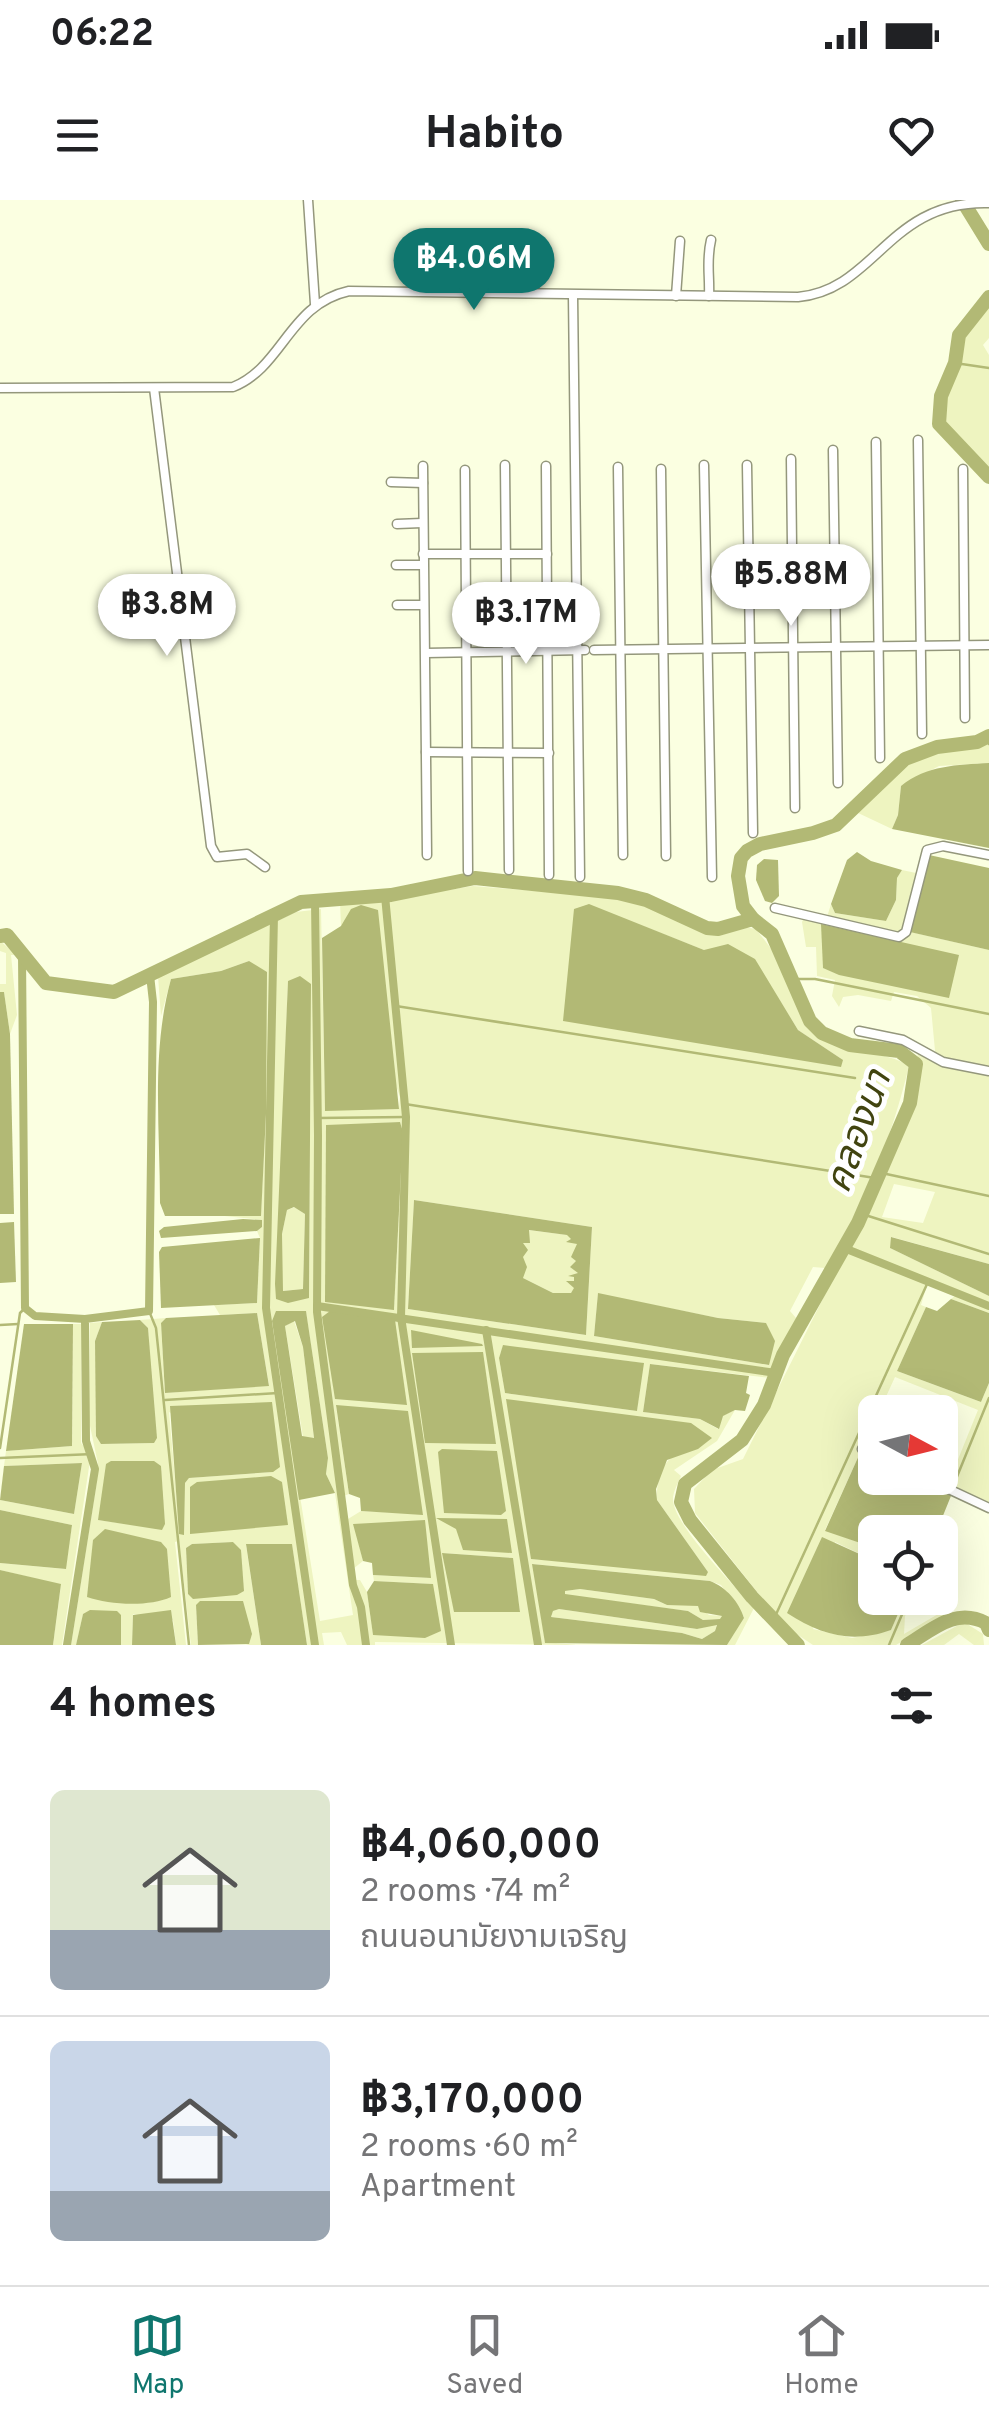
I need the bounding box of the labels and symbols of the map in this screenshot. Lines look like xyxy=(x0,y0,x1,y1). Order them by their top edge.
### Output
pin: ฿4.06M xyxy=(393,228,555,313)
pin: ฿5.88M xyxy=(710,544,872,629)
pin: ฿3.8M xyxy=(97,574,237,659)
pin: ฿3.17M xyxy=(445,582,607,667)
water label: คลองนา xyxy=(816,1063,905,1200)
north arrow xyxy=(858,1395,958,1495)

